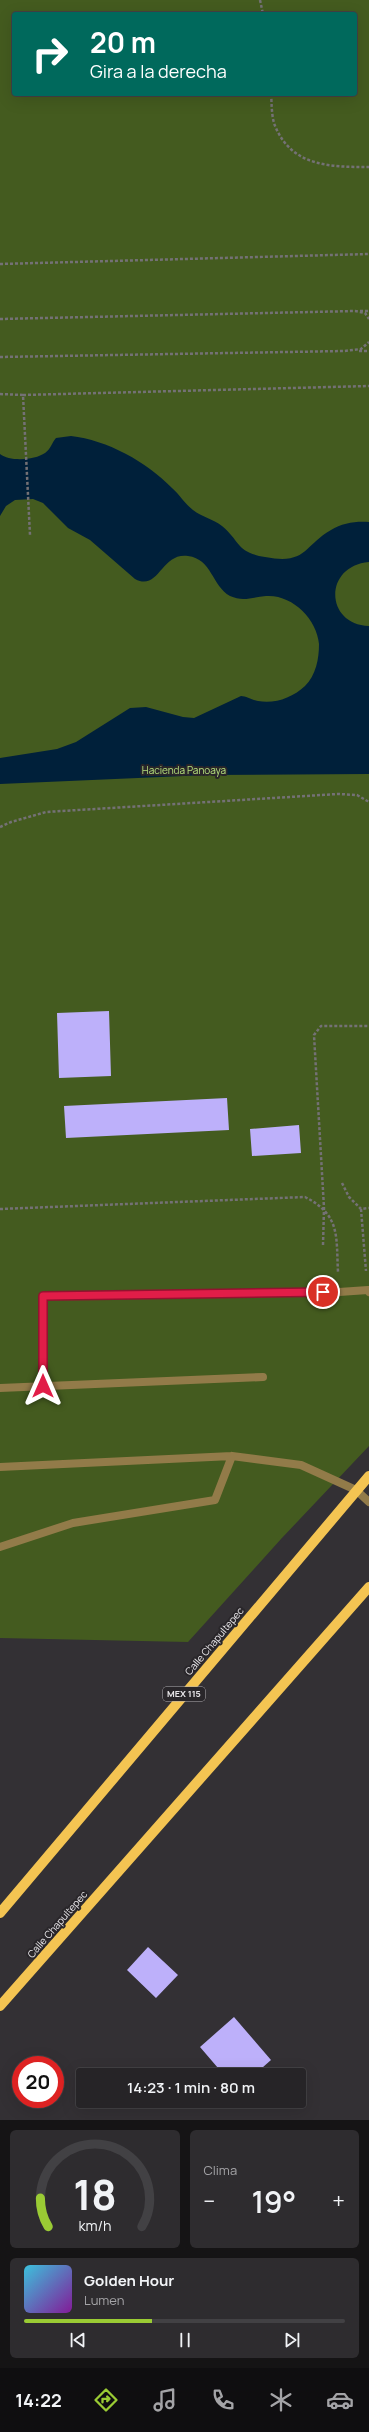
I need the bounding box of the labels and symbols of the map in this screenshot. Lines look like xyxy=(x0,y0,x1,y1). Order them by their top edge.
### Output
park label: Hacienda Panoaya xyxy=(142,763,226,777)
pin xyxy=(306,1275,340,1309)
position arrow xyxy=(22,1365,64,1407)
street label: Calle Chapultepec xyxy=(181,1604,247,1678)
road number: MEX 115 xyxy=(163,1687,205,1701)
street label: Calle Chapultepec xyxy=(24,1887,90,1961)
speed limit sign: 20 xyxy=(12,2056,64,2108)

